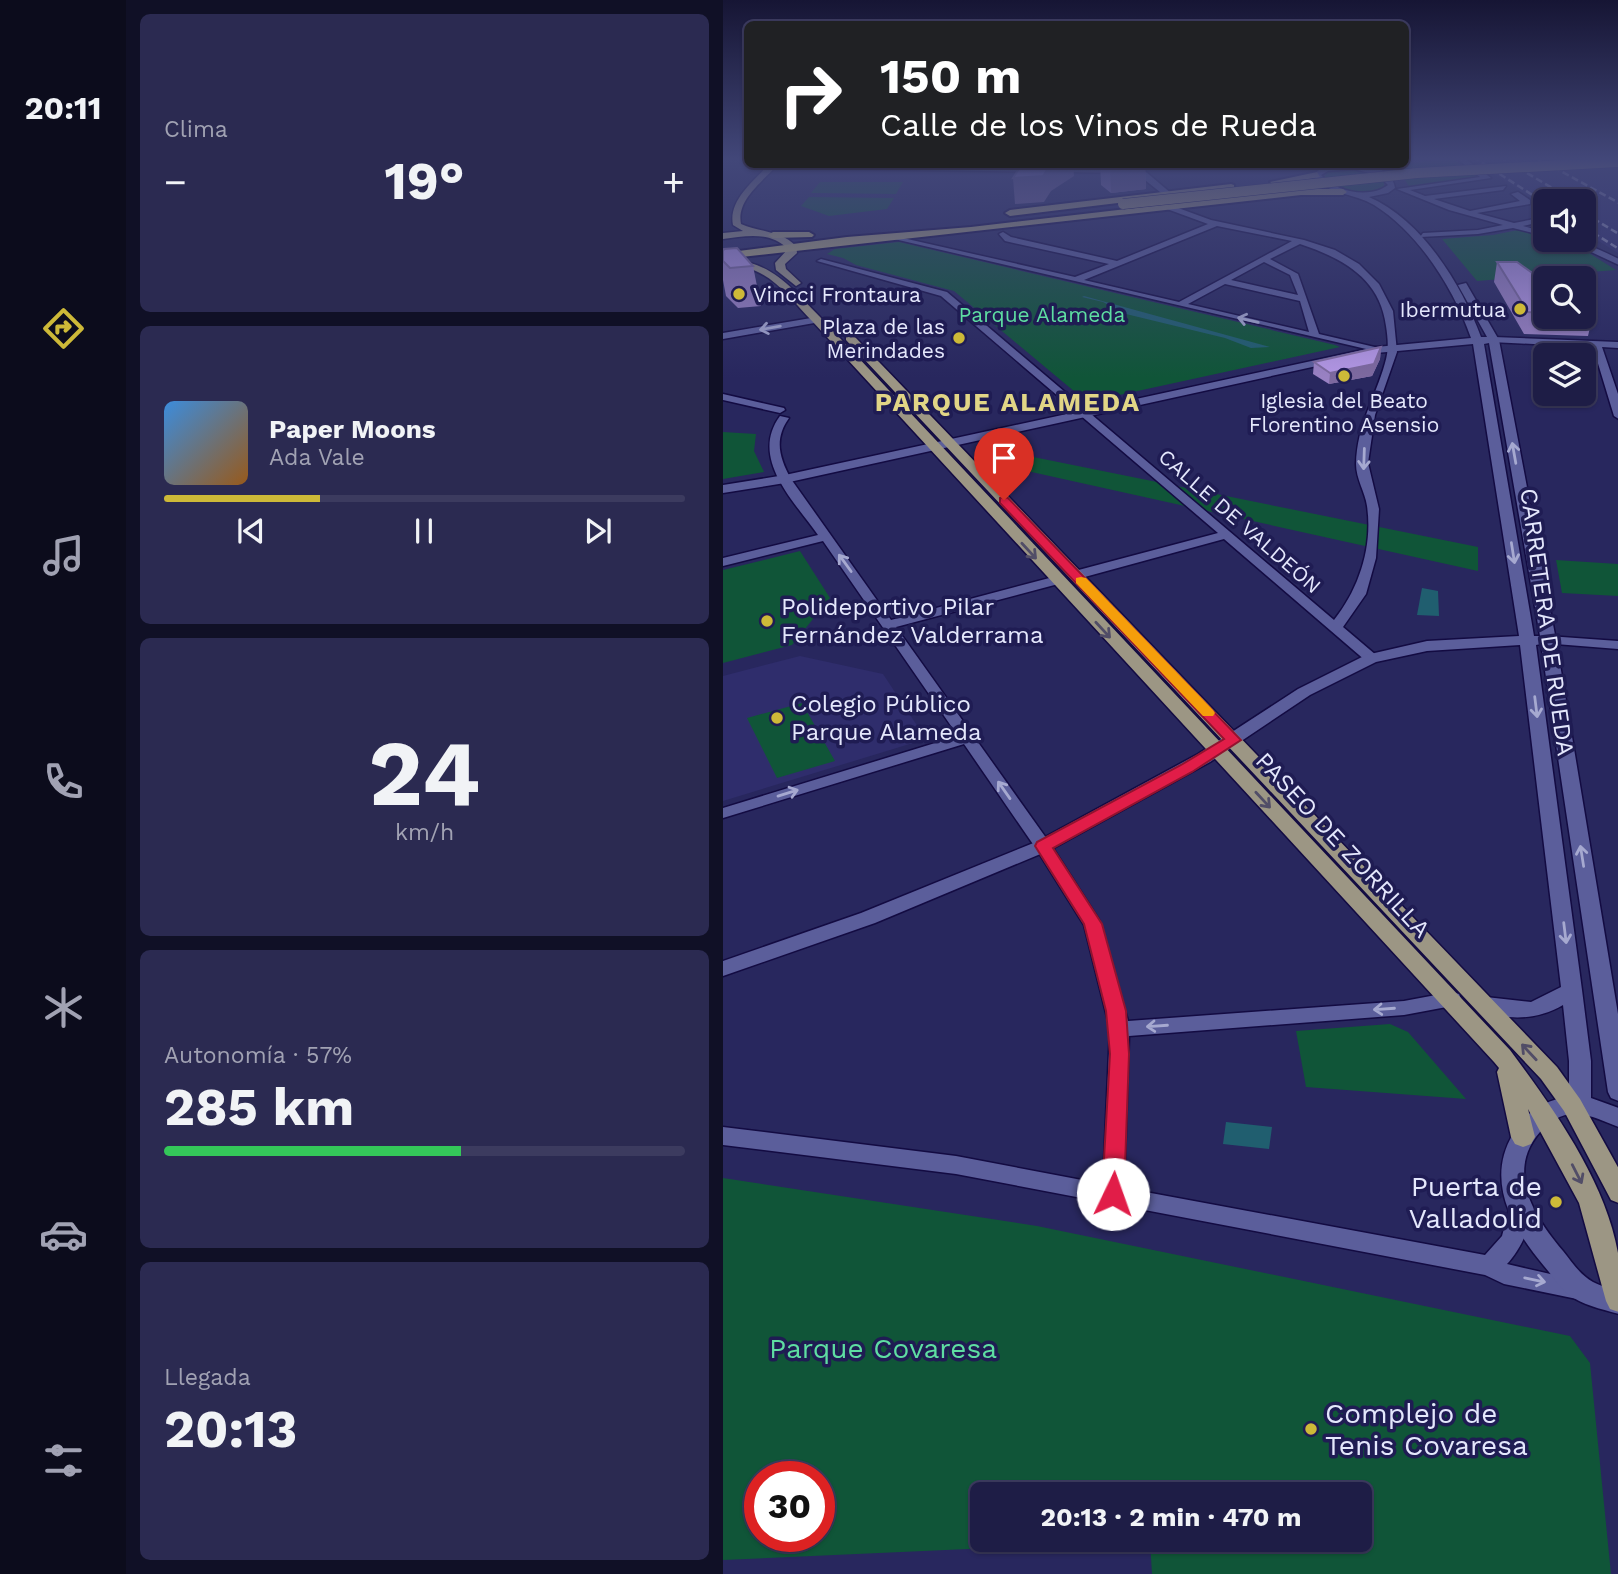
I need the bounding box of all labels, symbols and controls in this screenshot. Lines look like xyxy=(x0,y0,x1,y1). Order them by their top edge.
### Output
text: 150 m xyxy=(880,47,1021,105)
icon: right xyxy=(765,49,856,140)
text: 20:11 xyxy=(25,89,101,127)
text: Calle de los Vinos de Rueda xyxy=(880,106,1317,144)
text: Clima xyxy=(164,116,228,143)
text: 19° xyxy=(384,151,465,212)
text: − xyxy=(164,160,187,204)
text: + xyxy=(662,160,685,204)
map controls xyxy=(1533,189,1596,406)
button: sound xyxy=(1533,189,1596,252)
button: search xyxy=(1533,266,1596,329)
place label: Vincci Frontaura xyxy=(753,282,921,307)
marker: Vincci Frontaura xyxy=(731,286,747,302)
place label: Ibermutua xyxy=(1399,297,1506,322)
marker: Ibermutua xyxy=(1512,301,1528,317)
park label: Parque Alameda xyxy=(959,302,1126,327)
icon: directions xyxy=(39,304,88,353)
one-way arrow xyxy=(1237,313,1260,326)
place label: Plaza de las Merindades xyxy=(822,314,945,363)
one-way arrow xyxy=(759,322,782,335)
marker: Plaza de las Merindades xyxy=(951,330,967,346)
button: layers xyxy=(1533,343,1596,406)
marker: Iglesia del Beato Florentino Asensio xyxy=(1336,368,1352,384)
district label: PARQUE ALAMEDA xyxy=(875,387,1141,417)
place label: Iglesia del Beato Florentino Asensio xyxy=(1249,388,1439,437)
text: Paper Moons xyxy=(269,414,436,444)
pin xyxy=(974,428,1034,500)
icon: arrive xyxy=(985,439,1023,477)
one-way arrow xyxy=(1507,442,1520,464)
text: Ada Vale xyxy=(269,444,365,471)
street label: CALLE DE VALDEÓN xyxy=(1154,444,1326,598)
one-way arrow xyxy=(1357,447,1370,470)
street label: CARRETERA DE RUEDA xyxy=(1514,486,1580,758)
icon: previous xyxy=(232,512,270,550)
icon: pause xyxy=(405,512,443,550)
icon: next xyxy=(579,512,617,550)
icon: music xyxy=(39,531,88,580)
one-way arrow xyxy=(1507,541,1520,564)
one-way arrow xyxy=(1021,542,1038,559)
one-way arrow xyxy=(838,554,853,573)
place label: Polideportivo Pilar Fernández Valderrama xyxy=(781,593,1044,649)
marker: Polideportivo Pilar Fernández Valderrama xyxy=(759,613,775,629)
one-way arrow xyxy=(1095,621,1112,638)
place label: Colegio Público Parque Alameda xyxy=(791,690,982,746)
one-way arrow xyxy=(1530,695,1543,718)
marker: Colegio Público Parque Alameda xyxy=(769,710,785,726)
text: 24 xyxy=(369,720,480,827)
street label: PASEO DE ZORRILLA xyxy=(1250,747,1436,943)
icon: phone xyxy=(39,757,88,806)
one-way arrow xyxy=(997,781,1011,800)
one-way arrow xyxy=(777,786,799,799)
one-way arrow xyxy=(1255,791,1271,809)
text: km/h xyxy=(395,819,454,846)
one-way arrow xyxy=(1575,845,1588,868)
one-way arrow xyxy=(1559,921,1572,944)
icon: climate xyxy=(39,983,88,1032)
one-way arrow xyxy=(1373,1003,1396,1016)
one-way arrow xyxy=(1147,1020,1169,1033)
text: Autonomía · 57% xyxy=(164,1042,352,1069)
one-way arrow xyxy=(1521,1044,1538,1061)
text: 285 km xyxy=(164,1077,354,1138)
position arrow xyxy=(1076,1157,1150,1231)
one-way arrow xyxy=(1570,1163,1584,1183)
place label: Puerta de Valladolid xyxy=(1409,1170,1542,1235)
marker: Puerta de Valladolid xyxy=(1548,1194,1564,1210)
icon: car xyxy=(39,1210,88,1259)
one-way arrow xyxy=(1523,1274,1546,1288)
park label: Parque Covaresa xyxy=(769,1332,997,1365)
text: Llegada xyxy=(164,1364,251,1391)
place label: Complejo de Tenis Covaresa xyxy=(1325,1397,1528,1462)
text: 20:13 xyxy=(164,1399,297,1460)
marker: Complejo de Tenis Covaresa xyxy=(1303,1421,1319,1437)
icon: filters xyxy=(39,1436,88,1485)
speed limit sign: 30 xyxy=(744,1461,835,1552)
text: 20:13 · 2 min · 470 m xyxy=(1040,1502,1302,1532)

